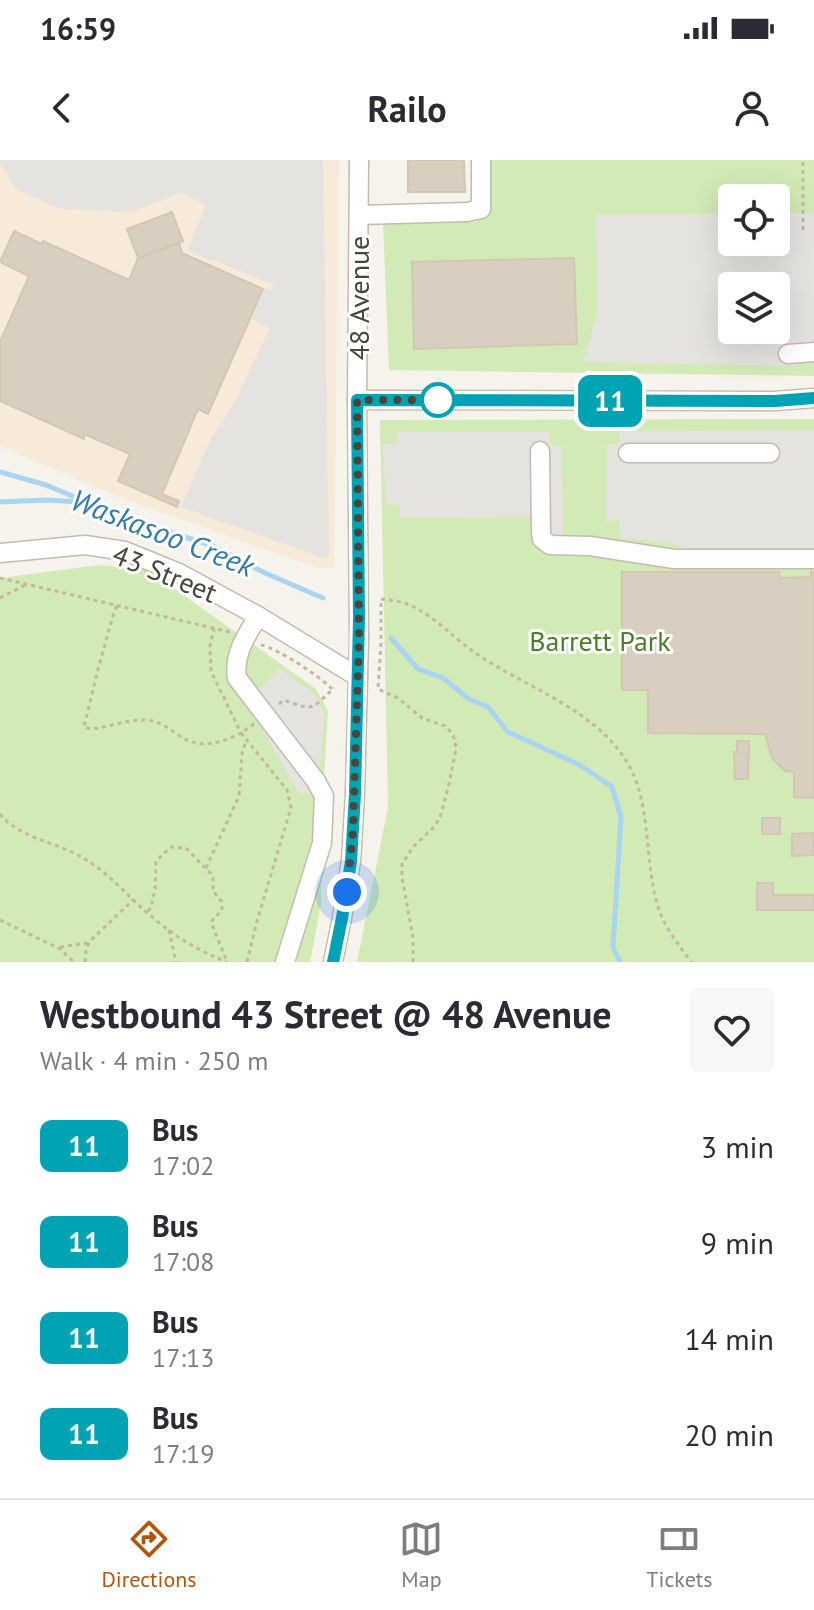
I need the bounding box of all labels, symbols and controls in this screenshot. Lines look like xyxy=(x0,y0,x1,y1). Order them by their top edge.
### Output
text: 16:59 xyxy=(40,9,116,48)
text: Railo xyxy=(367,85,447,132)
icon: back xyxy=(40,86,84,130)
icon: person xyxy=(730,86,774,130)
map controls xyxy=(718,184,790,344)
button: locate xyxy=(718,184,790,256)
street label: 48 Avenue xyxy=(340,236,377,360)
button: layers xyxy=(718,272,790,344)
line badge: 11 xyxy=(574,375,646,427)
text: 11 xyxy=(594,382,626,419)
unlabelled marker xyxy=(421,383,455,417)
water label: Waskasoo Creek xyxy=(66,479,261,585)
street label: 43 Street xyxy=(107,535,223,611)
park label: Barrett Park xyxy=(529,622,671,659)
your location xyxy=(327,872,367,912)
button: heart xyxy=(690,988,774,1072)
text: Westbound 43 Street @ 48 Avenue xyxy=(40,989,612,1038)
text: Walk · 4 min · 250 m xyxy=(40,1044,268,1077)
text: Bus xyxy=(152,1110,199,1149)
text: 11 xyxy=(68,1127,100,1164)
text: 3 min xyxy=(701,1127,774,1166)
text: 17:02 xyxy=(152,1149,214,1182)
text: Bus xyxy=(152,1206,199,1245)
text: 11 xyxy=(68,1223,100,1260)
text: 9 min xyxy=(701,1223,774,1262)
text: 17:08 xyxy=(152,1245,214,1278)
text: Bus xyxy=(152,1302,199,1341)
text: 11 xyxy=(68,1319,100,1356)
text: 14 min xyxy=(684,1319,774,1358)
text: 17:13 xyxy=(152,1341,214,1374)
text: Bus xyxy=(152,1398,199,1437)
text: 11 xyxy=(68,1415,100,1452)
text: 20 min xyxy=(684,1415,774,1454)
text: 17:19 xyxy=(152,1437,214,1470)
tab: Directions xyxy=(101,1517,197,1593)
tab: Map xyxy=(399,1517,443,1593)
tab: Tickets xyxy=(646,1517,713,1593)

